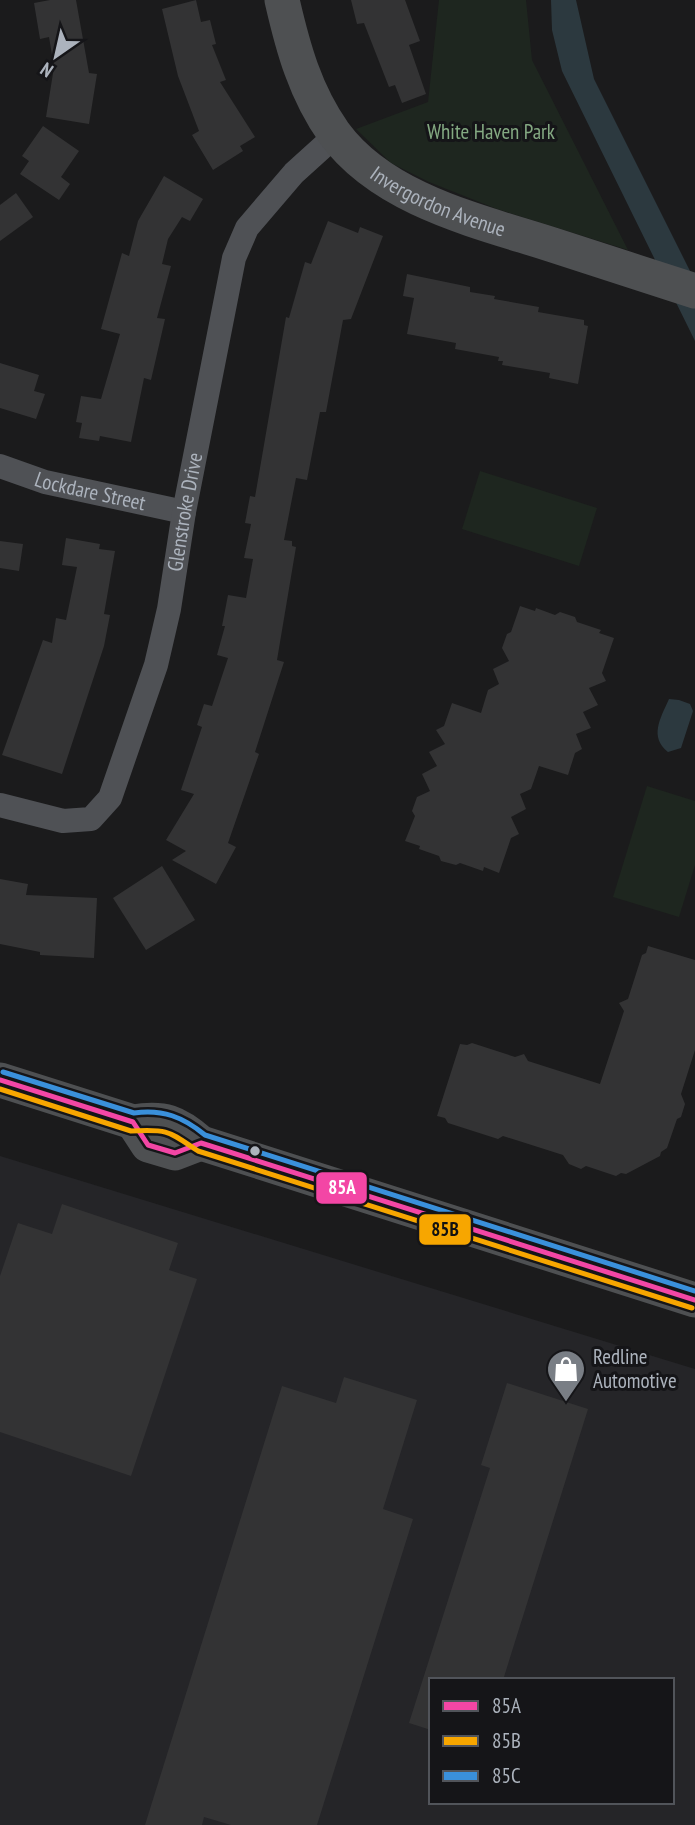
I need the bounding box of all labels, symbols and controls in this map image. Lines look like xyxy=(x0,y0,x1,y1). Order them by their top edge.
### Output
north arrow xyxy=(21,21,91,91)
text: N xyxy=(36,57,57,83)
park label: White Haven Park xyxy=(427,118,555,145)
street label: Invergordon Avenue xyxy=(365,160,509,243)
street label: Glenstroke Drive xyxy=(161,450,208,573)
street label: Lockdare Street xyxy=(31,465,148,516)
unlabelled marker xyxy=(248,1144,262,1158)
line badge: 85A xyxy=(315,1171,368,1205)
text: 85A xyxy=(328,1175,356,1199)
line badge: 85B xyxy=(418,1213,472,1246)
text: 85B xyxy=(431,1217,459,1241)
place label: Redline Automotive xyxy=(593,1343,677,1394)
shop icon: Redline Automotive xyxy=(545,1348,587,1403)
legend xyxy=(429,1678,674,1804)
text: 85A xyxy=(492,1692,521,1719)
text: 85B xyxy=(492,1727,521,1754)
text: 85C xyxy=(492,1762,521,1789)

